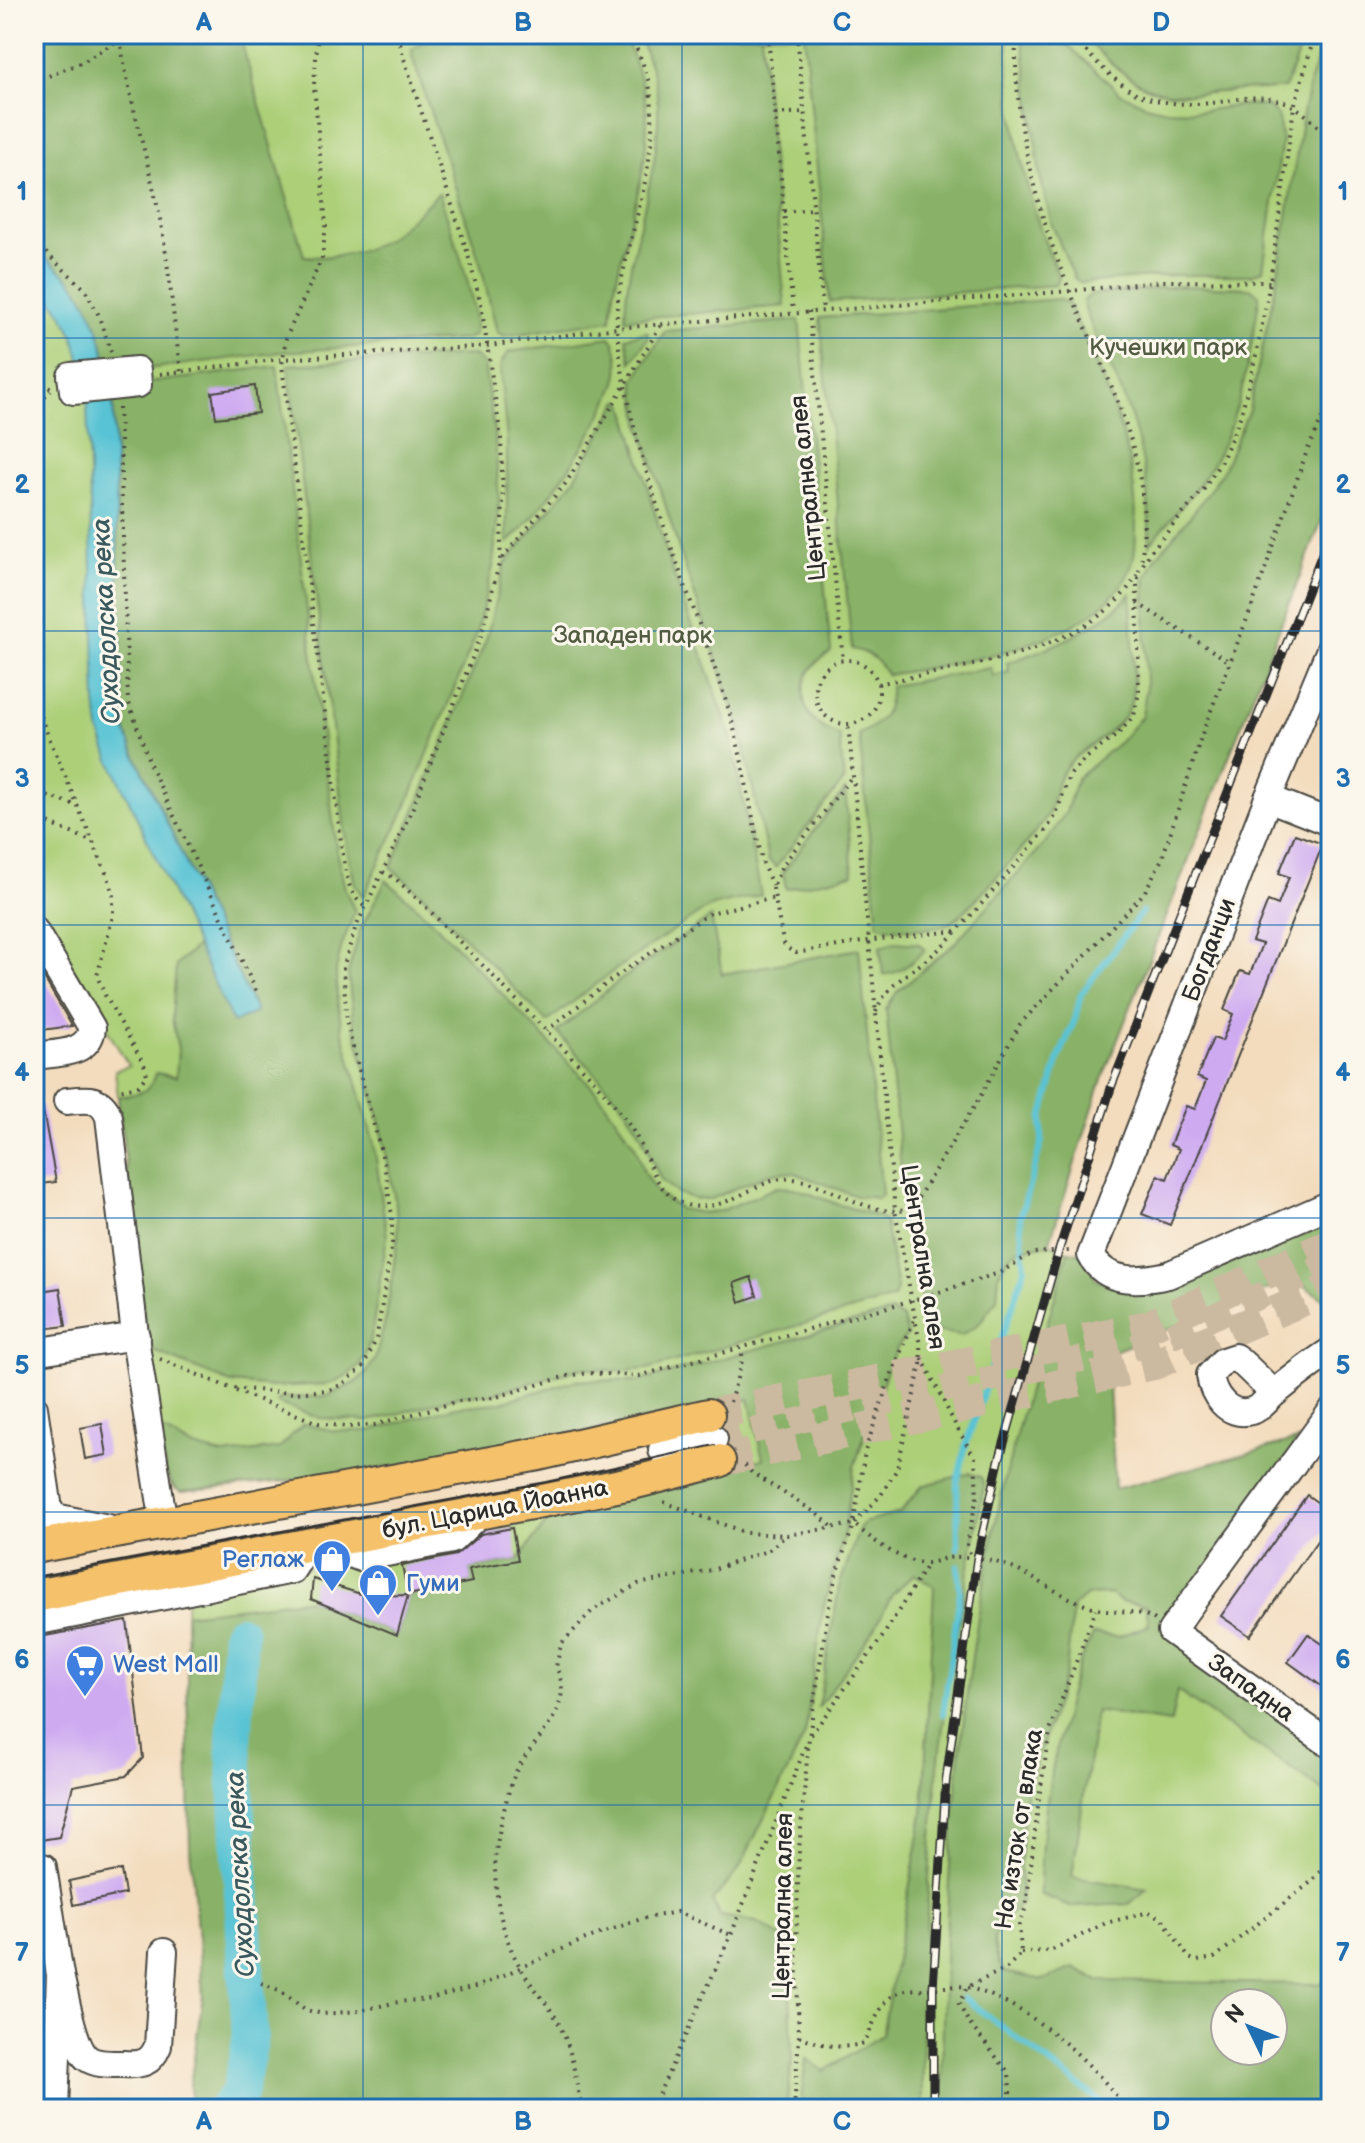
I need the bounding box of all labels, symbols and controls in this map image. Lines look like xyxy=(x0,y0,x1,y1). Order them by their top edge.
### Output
text: A xyxy=(195,8,212,39)
text: B xyxy=(514,8,532,39)
text: C xyxy=(833,8,851,39)
text: D xyxy=(1152,8,1170,39)
text: 1 xyxy=(17,177,27,208)
text: 1 xyxy=(1338,177,1348,208)
park label: Кучешки парк xyxy=(1089,333,1247,362)
street label: Централна алея xyxy=(784,394,832,582)
text: 2 xyxy=(14,470,30,501)
text: 2 xyxy=(1335,470,1351,501)
water label: Суходолска река xyxy=(86,517,128,725)
park label: Западен парк xyxy=(554,621,713,650)
text: 3 xyxy=(14,764,30,795)
text: 3 xyxy=(1335,764,1351,795)
street label: Богданци xyxy=(1176,894,1242,1006)
text: 4 xyxy=(14,1058,30,1089)
text: 4 xyxy=(1335,1058,1351,1089)
street label: Централна алея xyxy=(894,1163,952,1351)
text: 5 xyxy=(14,1351,30,1382)
text: 5 xyxy=(1335,1351,1351,1382)
street label: бул. Царица Йоанна xyxy=(380,1473,610,1545)
shop icon: Реглаж xyxy=(311,1538,353,1593)
place label: Реглаж xyxy=(222,1545,304,1574)
shop icon: Гуми xyxy=(357,1562,399,1617)
place label: Гуми xyxy=(406,1569,460,1598)
supermarket icon: West Mall xyxy=(64,1643,106,1698)
text: 6 xyxy=(14,1645,30,1676)
text: 6 xyxy=(1335,1645,1351,1676)
street label: Западна xyxy=(1202,1648,1300,1728)
place label: West Mall xyxy=(113,1650,218,1679)
street label: На изток от влака xyxy=(989,1727,1049,1931)
water label: Суходолска река xyxy=(220,1770,262,1978)
street label: Централна алея xyxy=(767,1812,799,2000)
text: 7 xyxy=(15,1938,29,1969)
text: 7 xyxy=(1336,1938,1350,1969)
north arrow xyxy=(1209,1987,1289,2067)
text: N xyxy=(1220,1999,1251,2030)
text: A xyxy=(195,2107,212,2138)
text: B xyxy=(514,2107,532,2138)
text: C xyxy=(833,2107,851,2138)
text: D xyxy=(1152,2107,1170,2138)

